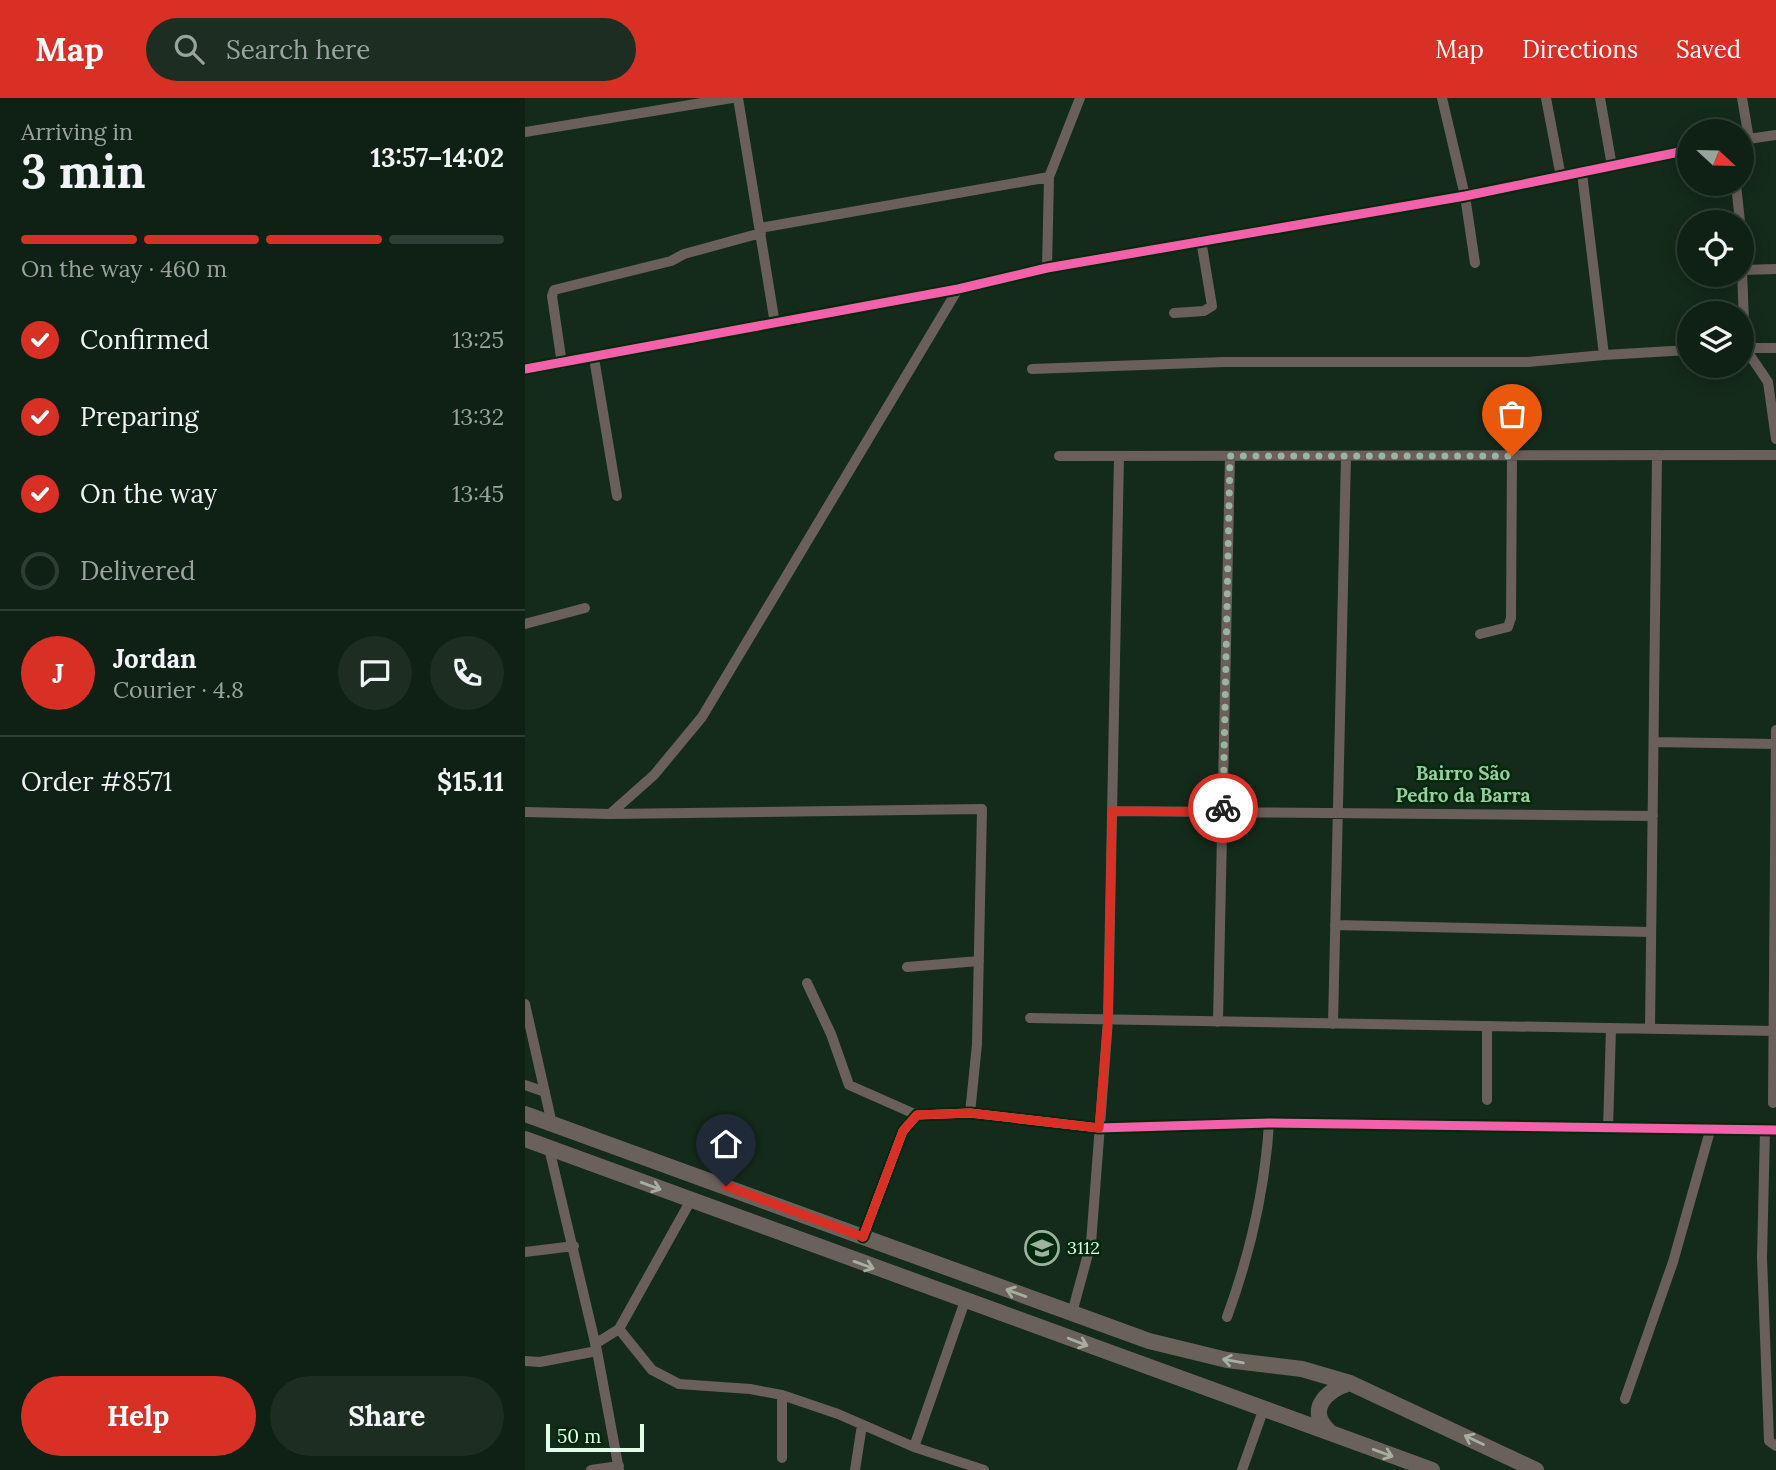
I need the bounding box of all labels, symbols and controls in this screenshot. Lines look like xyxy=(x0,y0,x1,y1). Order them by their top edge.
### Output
search box xyxy=(146,18,636,81)
text: Map xyxy=(35,28,104,70)
icon: search xyxy=(170,30,208,68)
text: Search here xyxy=(226,33,370,66)
text: Map xyxy=(1435,34,1484,65)
text: Directions xyxy=(1522,34,1638,65)
text: Saved xyxy=(1676,34,1741,65)
text: Arriving in xyxy=(21,117,133,146)
north arrow xyxy=(1677,119,1753,196)
map controls xyxy=(1677,119,1754,378)
text: 13:57–14:02 xyxy=(370,141,504,174)
text: 3 min xyxy=(21,142,146,201)
button: locate xyxy=(1677,210,1754,287)
text: On the way · 460 m xyxy=(21,254,227,283)
button: layers xyxy=(1677,301,1754,378)
icon: check xyxy=(21,321,59,359)
text: Confirmed xyxy=(80,323,209,356)
text: 13:25 xyxy=(452,325,504,354)
pin xyxy=(1482,384,1542,456)
icon: bag xyxy=(1493,395,1531,433)
icon: check xyxy=(21,398,59,436)
text: Preparing xyxy=(80,400,199,433)
text: 13:32 xyxy=(452,402,504,431)
icon: check xyxy=(21,475,59,513)
text: On the way xyxy=(80,477,217,510)
text: 13:45 xyxy=(452,479,504,508)
text: Delivered xyxy=(80,554,196,587)
button: chat xyxy=(338,636,412,710)
button: phone xyxy=(430,636,504,710)
text: Jordan xyxy=(113,642,197,675)
text: J xyxy=(52,657,64,690)
text: Courier · 4.8 xyxy=(113,675,244,704)
district label: Bairro São Pedro da Barra xyxy=(1396,761,1531,807)
text: Order #8571 xyxy=(21,765,172,798)
text: $15.11 xyxy=(437,765,504,798)
courier xyxy=(1188,773,1258,843)
icon: bike xyxy=(1204,789,1242,827)
pin xyxy=(696,1114,756,1186)
icon: home xyxy=(707,1125,745,1163)
one-way arrow xyxy=(639,1181,661,1193)
school or university icon: 3112 xyxy=(1023,1229,1061,1267)
place label: 3112 xyxy=(1067,1236,1100,1259)
one-way arrow xyxy=(852,1260,874,1272)
one-way arrow xyxy=(1006,1285,1028,1298)
one-way arrow xyxy=(1067,1336,1088,1349)
one-way arrow xyxy=(1222,1354,1245,1367)
button: Help xyxy=(21,1376,256,1456)
button: Share xyxy=(270,1376,504,1456)
scale bar xyxy=(546,1421,644,1453)
text: 50 m xyxy=(557,1424,601,1448)
one-way arrow xyxy=(1464,1433,1485,1447)
one-way arrow xyxy=(1372,1448,1394,1460)

